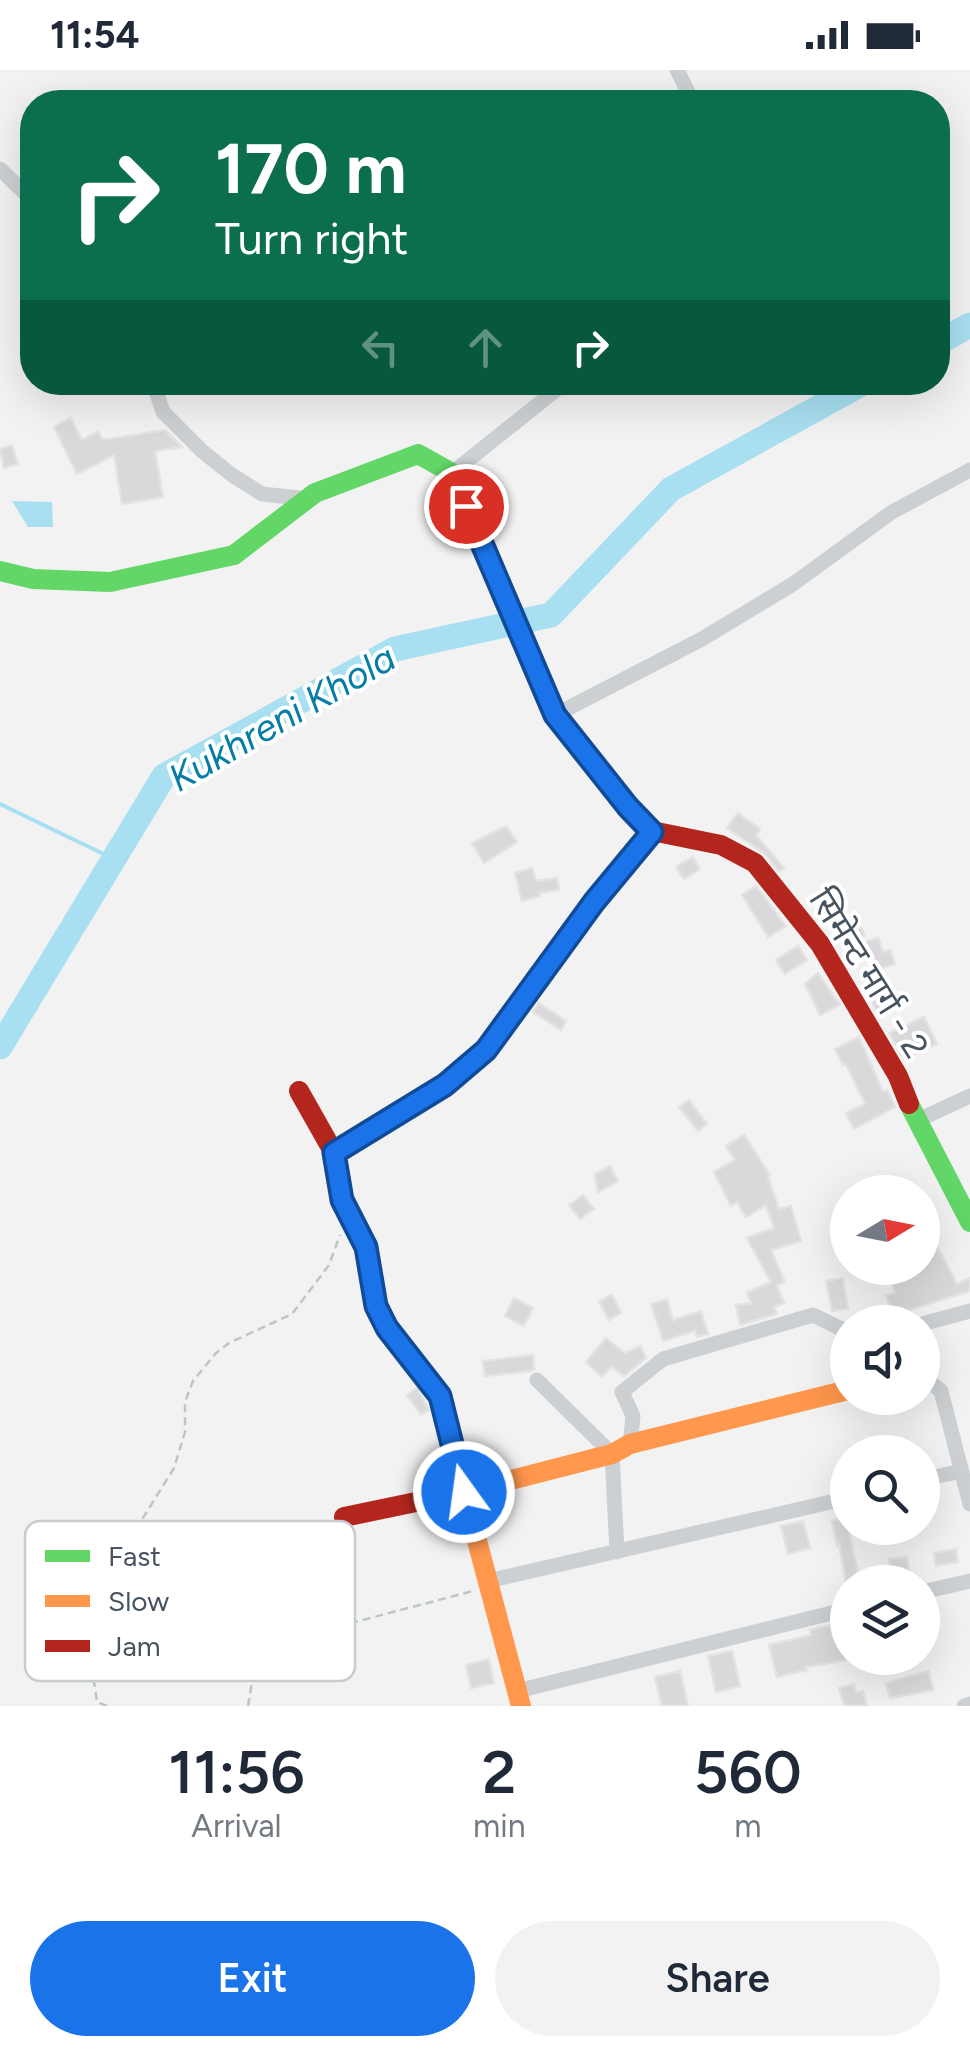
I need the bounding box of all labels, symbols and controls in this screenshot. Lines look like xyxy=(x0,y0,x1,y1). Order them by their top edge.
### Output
text: 11:54 xyxy=(50,12,140,58)
text: 170 m xyxy=(215,126,407,211)
icon: right xyxy=(50,130,180,260)
text: Turn right xyxy=(215,211,408,265)
icon: left xyxy=(353,320,408,375)
icon: ahead xyxy=(458,320,513,375)
icon: right xyxy=(563,320,618,375)
pin xyxy=(424,464,509,549)
icon: arrive xyxy=(439,479,494,534)
water label: Kukhreni Khola xyxy=(160,635,404,801)
street label: सिमेन्ट मार्ग - 2 xyxy=(800,880,938,1066)
north arrow xyxy=(830,1175,940,1285)
map controls xyxy=(830,1175,940,1675)
button: sound xyxy=(830,1305,940,1415)
button: search xyxy=(830,1435,940,1545)
position arrow xyxy=(412,1440,516,1544)
legend xyxy=(25,1521,355,1681)
text: Fast xyxy=(108,1539,161,1573)
button: layers xyxy=(830,1565,940,1675)
text: Slow xyxy=(108,1584,169,1618)
text: Jam xyxy=(108,1629,161,1663)
text: 11:56 xyxy=(168,1736,305,1808)
text: 2 xyxy=(482,1736,516,1808)
text: 560 xyxy=(694,1736,802,1808)
text: Arrival xyxy=(191,1807,282,1845)
text: min xyxy=(473,1807,526,1845)
text: m xyxy=(734,1807,761,1845)
button: Exit xyxy=(30,1921,475,2036)
button: Share xyxy=(495,1921,940,2036)

